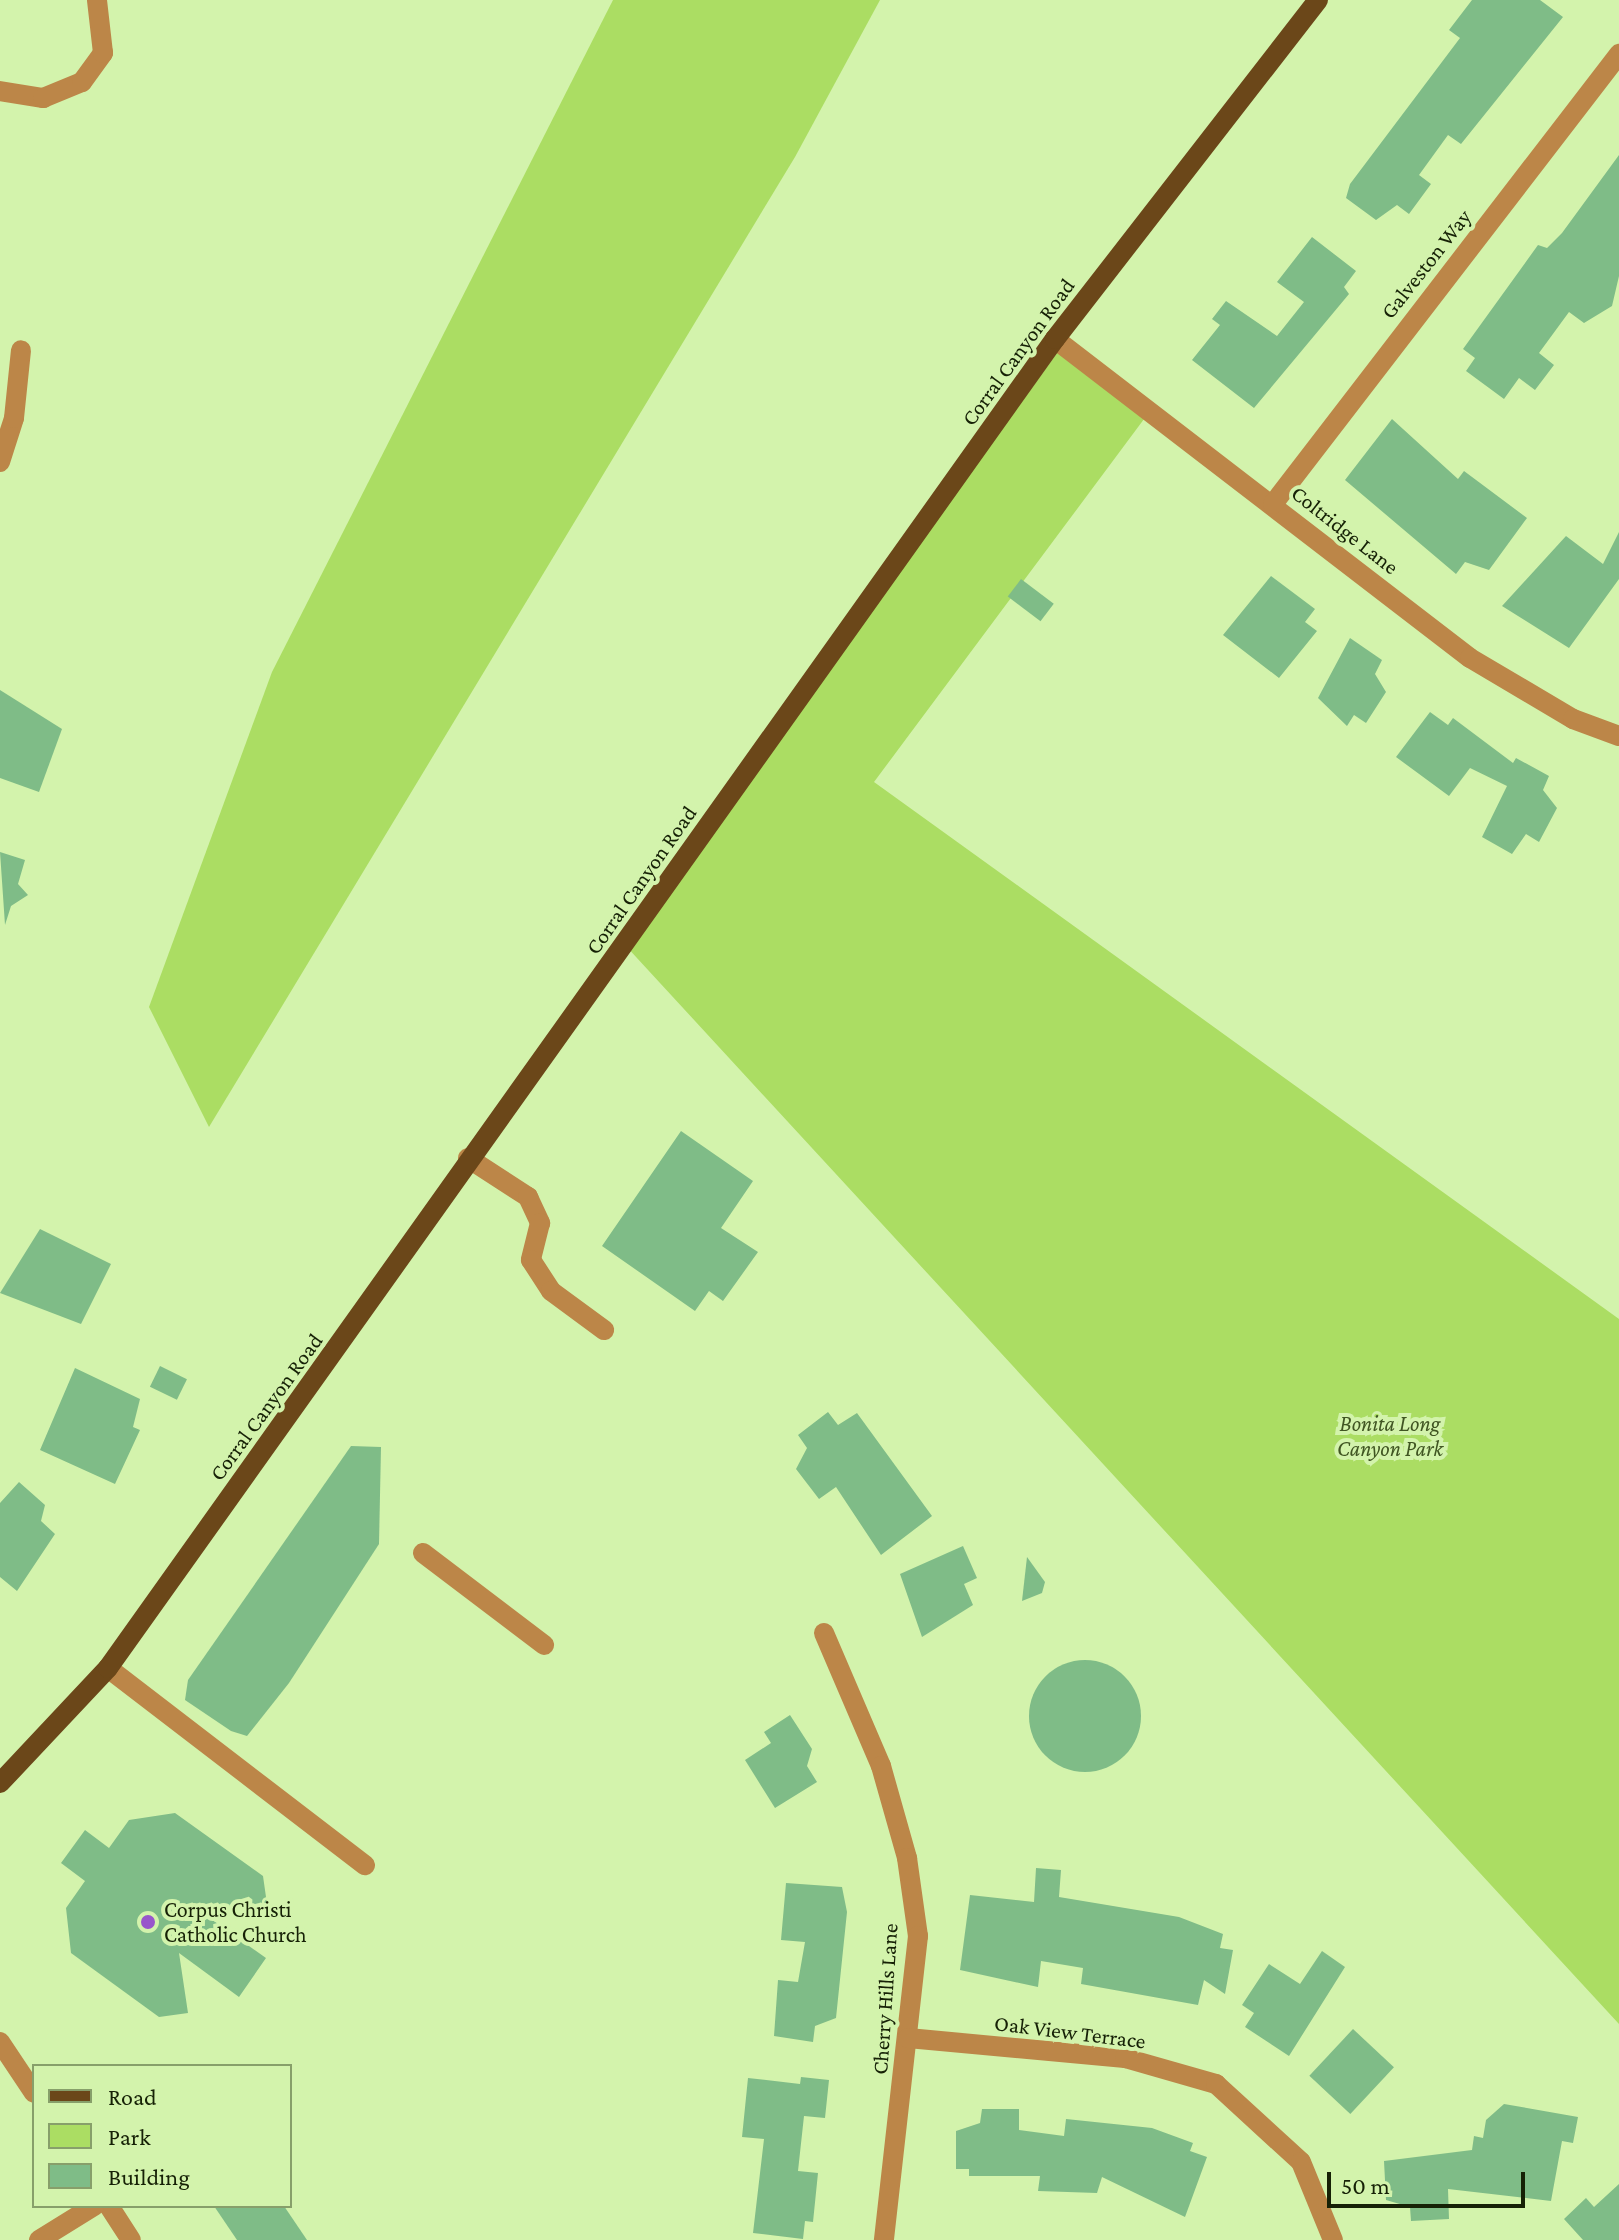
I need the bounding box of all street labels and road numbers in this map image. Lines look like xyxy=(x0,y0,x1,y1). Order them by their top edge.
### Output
street label: Galveston Way xyxy=(1375,204,1477,324)
street label: Corral Canyon Road xyxy=(956,273,1080,431)
street label: Coltridge Lane xyxy=(1286,480,1404,580)
street label: Corral Canyon Road xyxy=(580,801,702,959)
street label: Corral Canyon Road xyxy=(204,1328,328,1486)
street label: Cherry Hills Lane xyxy=(867,1922,903,2076)
street label: Oak View Terrace xyxy=(993,2010,1147,2054)

